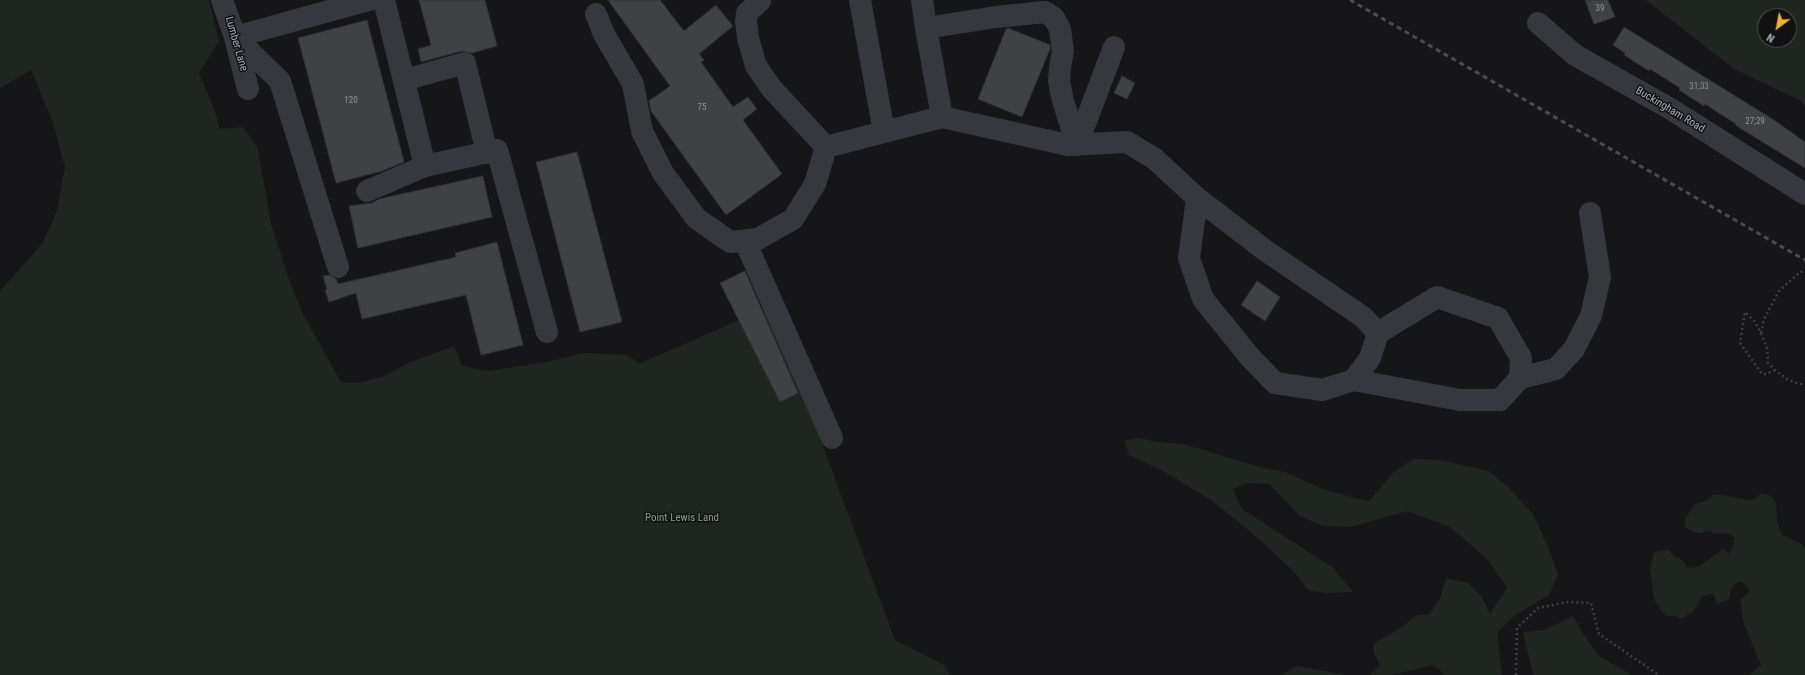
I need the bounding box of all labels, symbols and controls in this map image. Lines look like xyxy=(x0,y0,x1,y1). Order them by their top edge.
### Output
house number: 39 xyxy=(1596,4,1604,14)
north arrow xyxy=(1757,8,1797,48)
street label: Lumber Lane xyxy=(222,15,250,73)
text: N xyxy=(1765,30,1777,45)
house number: 31;33 xyxy=(1689,82,1709,92)
street label: Buckingham Road xyxy=(1633,84,1707,136)
house number: 120 xyxy=(344,96,358,106)
house number: 75 xyxy=(698,103,706,113)
house number: 27;29 xyxy=(1745,117,1765,127)
park label: Point Lewis Land xyxy=(645,511,719,525)

